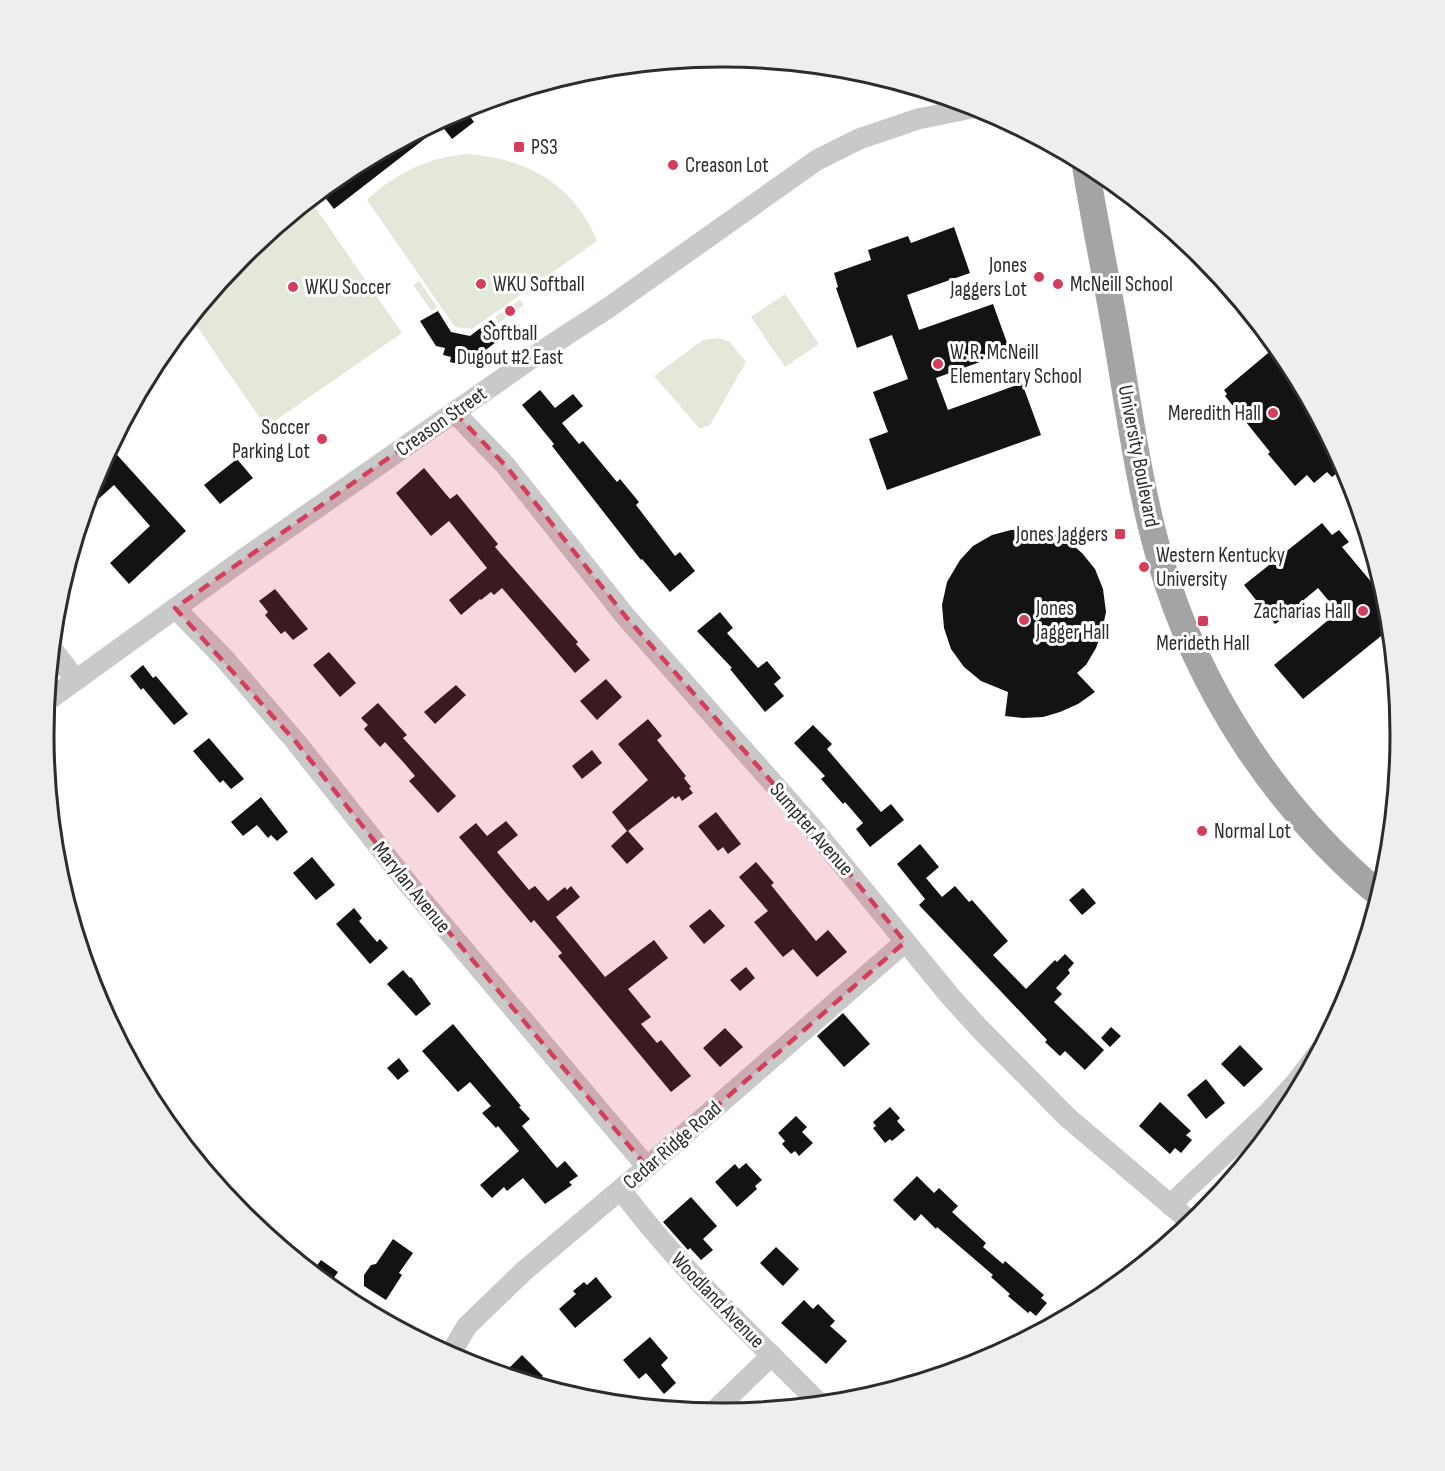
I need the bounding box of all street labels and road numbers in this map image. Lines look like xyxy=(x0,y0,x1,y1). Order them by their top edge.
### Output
street label: Creason Street xyxy=(391,381,492,462)
street label: University Boulevard xyxy=(1112,383,1165,529)
street label: Sumpter Avenue xyxy=(764,778,859,881)
street label: Marylan Avenue xyxy=(367,836,456,938)
street label: Cedar Ridge Road xyxy=(618,1096,727,1195)
street label: Woodland Avenue xyxy=(666,1247,770,1354)

